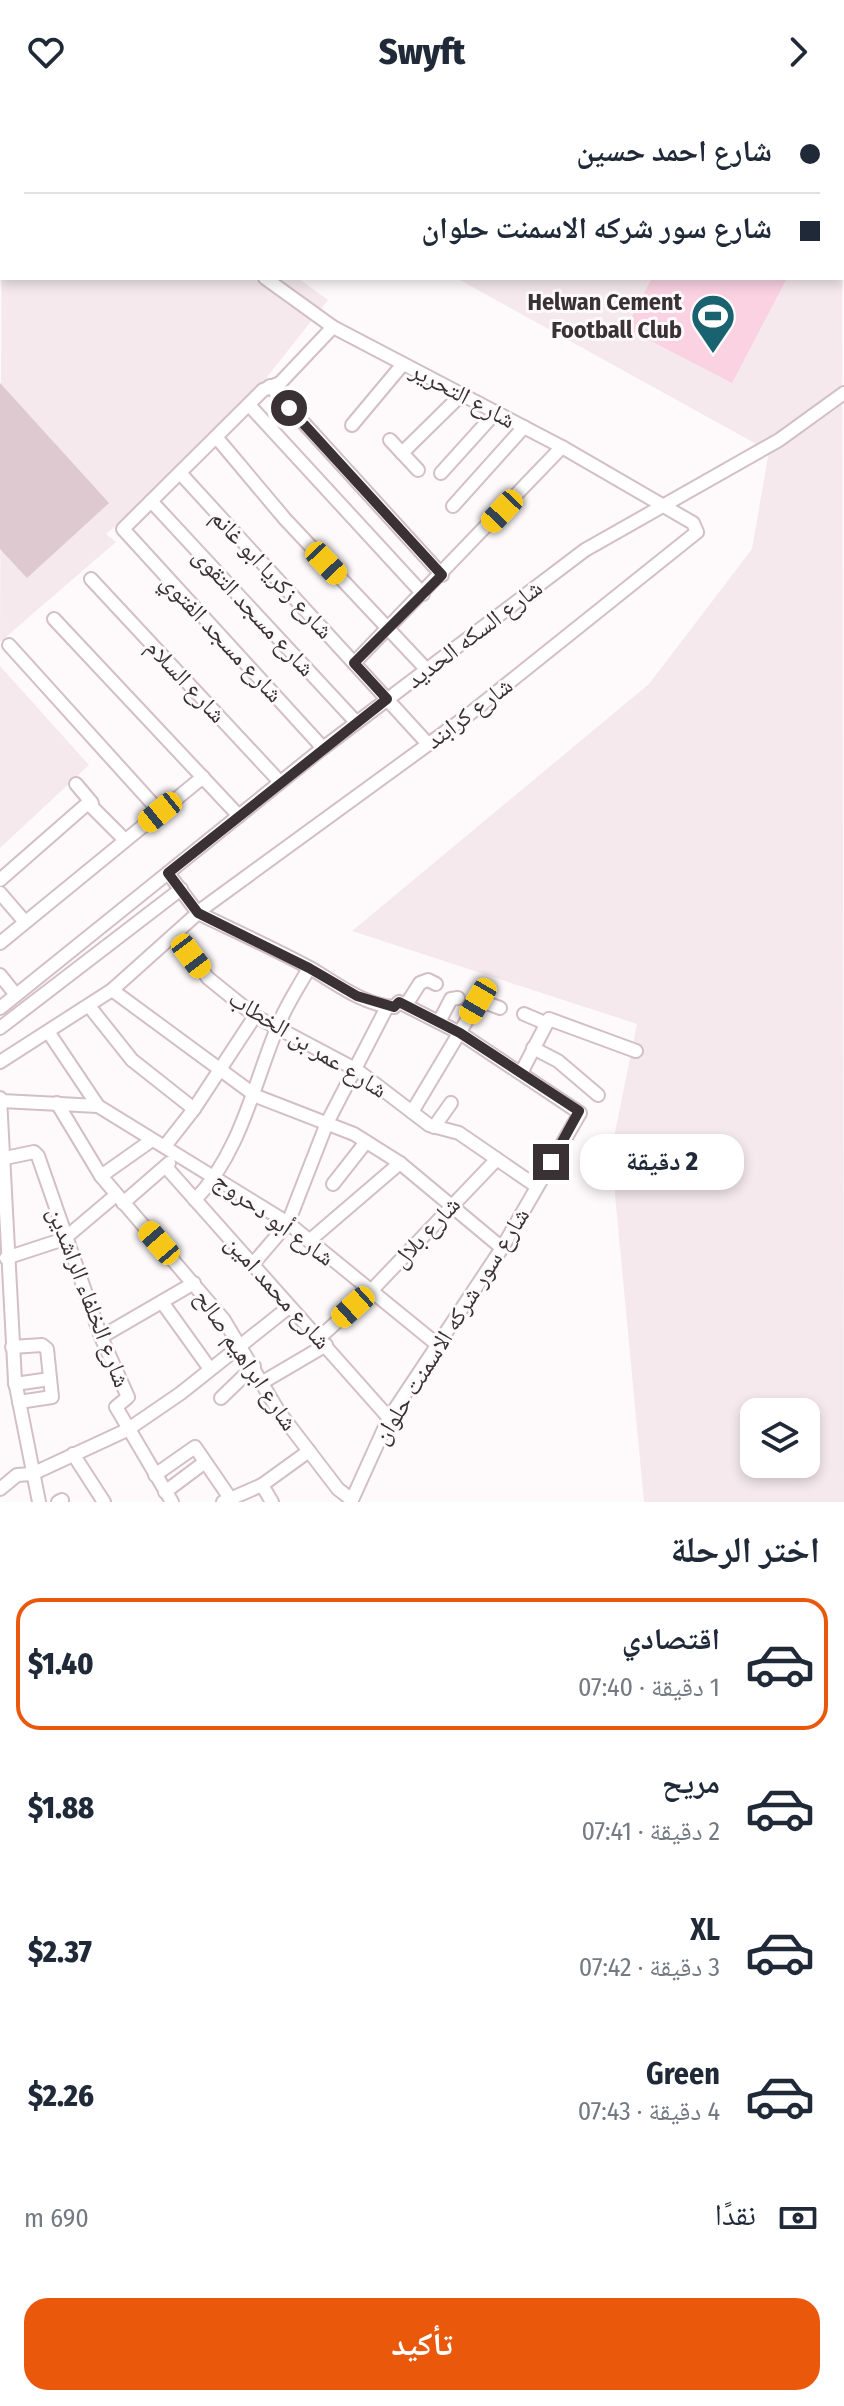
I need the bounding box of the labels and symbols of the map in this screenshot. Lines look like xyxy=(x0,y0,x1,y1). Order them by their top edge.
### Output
place label: Helwan Cement Football Club xyxy=(527,288,683,344)
sports icon: Helwan Cement Football Club xyxy=(689,292,737,355)
street label: شارع التحرير xyxy=(405,355,520,435)
route start xyxy=(271,390,307,426)
car xyxy=(477,485,527,537)
street label: شارع زكريا ابو غانم xyxy=(203,503,339,646)
car xyxy=(301,537,351,589)
street label: شارع مسجد التقوى xyxy=(186,542,321,683)
street label: شارع مسجد الفتوي xyxy=(151,568,289,712)
street label: شارع السكه الحديد xyxy=(400,574,548,695)
street label: شارع السلام xyxy=(139,633,232,730)
street label: شارع كرابند xyxy=(420,671,519,756)
car xyxy=(134,788,186,836)
car xyxy=(167,930,215,982)
car xyxy=(456,974,500,1028)
street label: شارع عمر بن الخطاب xyxy=(223,984,392,1105)
callout: 2 دقيقة xyxy=(579,1134,743,1190)
route end xyxy=(533,1144,569,1180)
street label: شارع أبو دحروج xyxy=(208,1166,340,1273)
street label: شارع بلال xyxy=(386,1191,467,1274)
street label: شارع الخلفاء الراشدين xyxy=(41,1203,136,1392)
street label: شارع سور شركه الاسمنت حلوان xyxy=(367,1203,536,1450)
car xyxy=(134,1217,184,1269)
street label: شارع محمد امين xyxy=(219,1229,337,1356)
car xyxy=(327,1282,379,1332)
street label: شارع ابراهيم صالح xyxy=(187,1284,303,1437)

